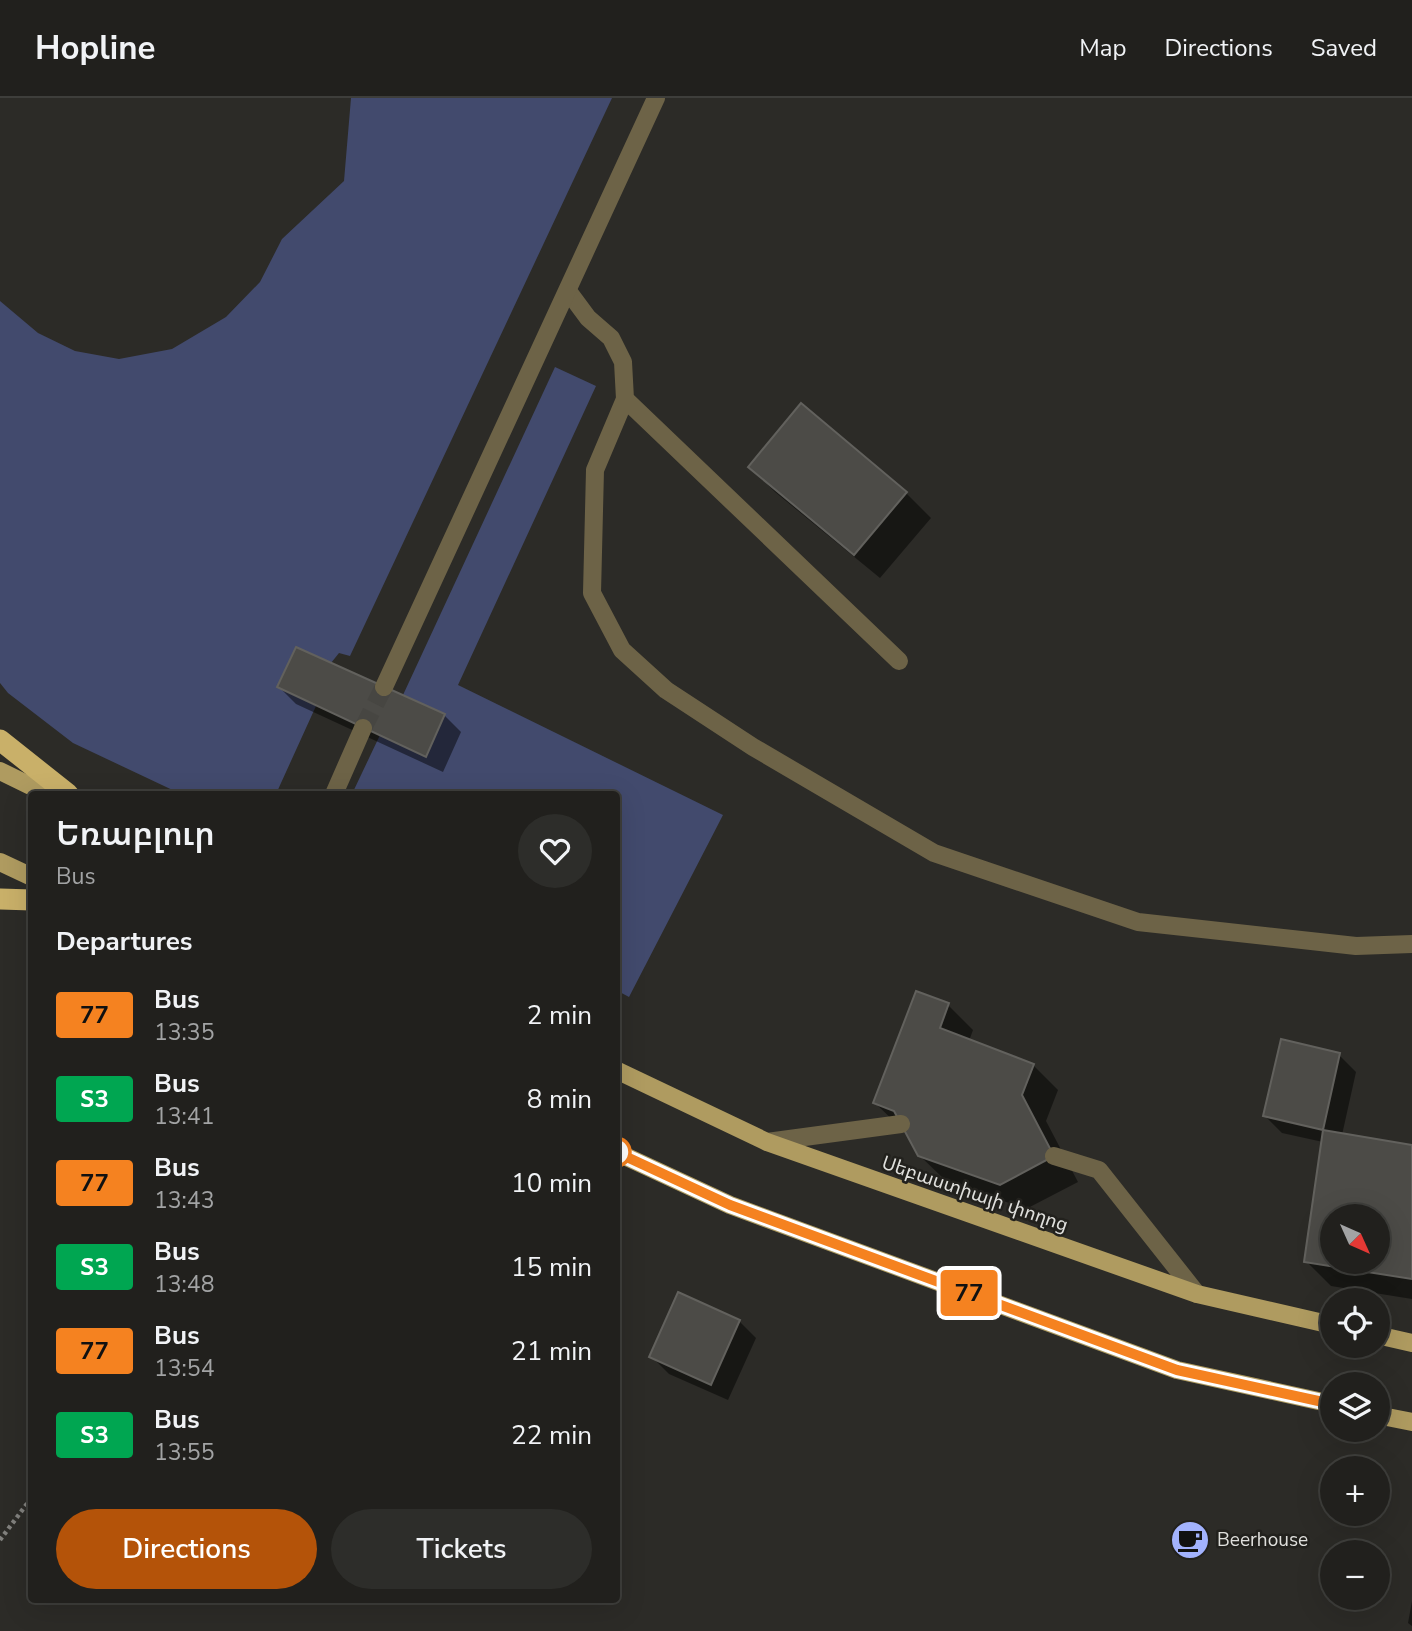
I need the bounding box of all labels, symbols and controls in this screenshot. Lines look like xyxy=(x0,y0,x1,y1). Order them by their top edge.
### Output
text: Hopline xyxy=(35,26,155,71)
text: Map xyxy=(1079,32,1126,64)
text: Directions xyxy=(1164,32,1273,64)
text: Saved xyxy=(1311,32,1377,64)
text: Եռաբլուր xyxy=(56,812,215,857)
button: heart xyxy=(518,814,592,888)
text: Bus xyxy=(56,861,96,892)
text: Departures xyxy=(56,924,192,959)
text: Bus xyxy=(154,982,200,1017)
text: 2 min xyxy=(527,998,592,1033)
text: 77 xyxy=(80,999,109,1031)
text: 13:35 xyxy=(154,1017,214,1048)
text: Bus xyxy=(154,1066,200,1101)
text: 8 min xyxy=(527,1082,592,1117)
text: Տ3 xyxy=(80,1083,109,1115)
text: 13:41 xyxy=(154,1101,214,1132)
unlabelled marker xyxy=(601,1137,631,1167)
text: Bus xyxy=(154,1150,200,1185)
street label: Սեբաստիայի փողոց xyxy=(878,1150,1072,1238)
text: 10 min xyxy=(511,1166,592,1201)
text: 77 xyxy=(80,1167,109,1199)
text: 13:43 xyxy=(154,1185,214,1216)
north arrow xyxy=(1320,1204,1390,1274)
map controls xyxy=(1320,1204,1390,1610)
text: Bus xyxy=(154,1234,200,1269)
text: 15 min xyxy=(511,1250,592,1285)
text: Տ3 xyxy=(80,1251,109,1283)
text: 13:48 xyxy=(154,1269,214,1300)
line badge: 77 xyxy=(937,1270,1000,1316)
text: 77 xyxy=(955,1277,983,1309)
button: locate xyxy=(1320,1288,1390,1358)
text: Bus xyxy=(154,1318,200,1353)
text: 21 min xyxy=(511,1334,592,1369)
text: 77 xyxy=(80,1335,109,1367)
text: 13:54 xyxy=(154,1353,214,1384)
button: layers xyxy=(1320,1372,1390,1442)
text: Bus xyxy=(154,1402,200,1437)
text: 22 min xyxy=(511,1418,592,1453)
text: Տ3 xyxy=(80,1419,109,1451)
text: 13:55 xyxy=(154,1437,214,1468)
button: + xyxy=(1320,1456,1390,1526)
button: Directions xyxy=(56,1509,317,1589)
button: Tickets xyxy=(331,1509,592,1589)
cafe icon: Beerhouse xyxy=(1169,1519,1211,1561)
place label: Beerhouse xyxy=(1217,1527,1308,1553)
button: − xyxy=(1320,1540,1390,1610)

